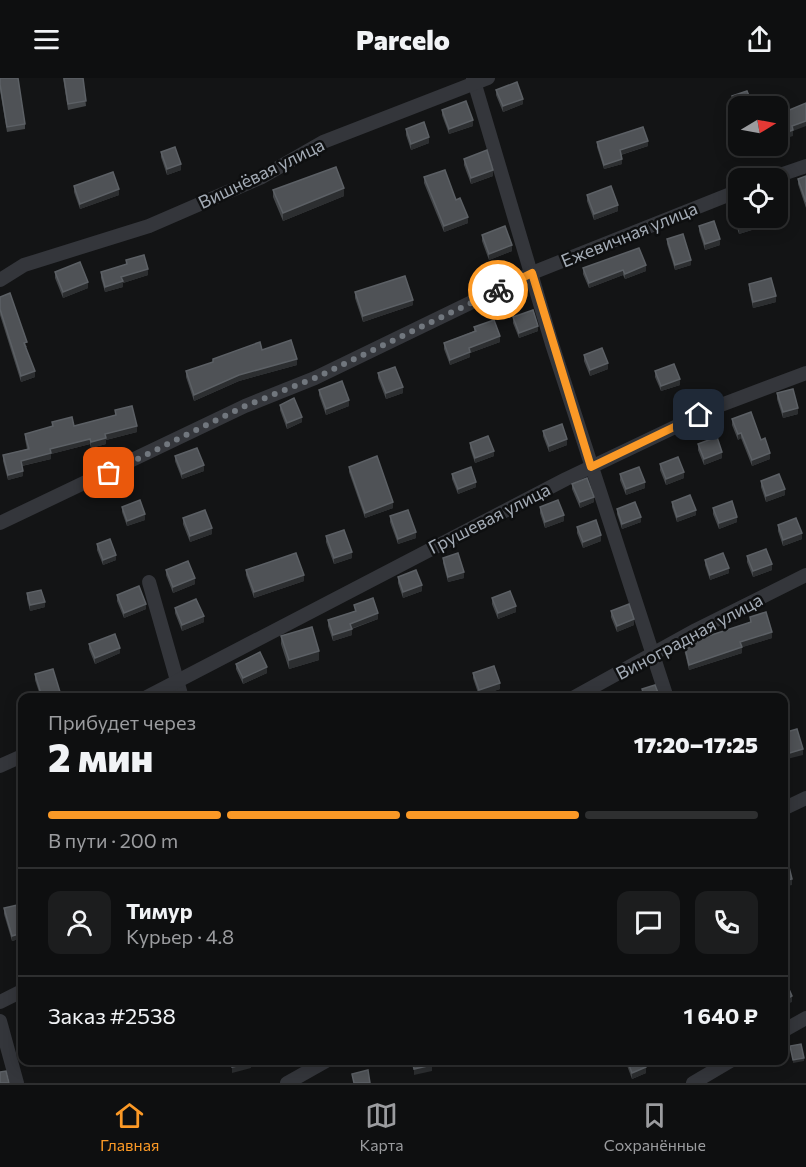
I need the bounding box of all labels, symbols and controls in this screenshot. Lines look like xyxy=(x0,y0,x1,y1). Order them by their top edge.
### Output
icon: menu xyxy=(30,23,63,56)
text: Parcelo xyxy=(356,23,450,56)
icon: share xyxy=(743,23,776,56)
north arrow xyxy=(728,96,788,156)
map controls xyxy=(728,96,788,228)
street label: Вишнёвая улица xyxy=(194,133,328,213)
button: locate xyxy=(728,168,788,228)
street label: Ежевичная улица xyxy=(558,197,700,271)
courier xyxy=(468,260,528,320)
icon: bike xyxy=(482,274,515,307)
pin xyxy=(673,389,724,440)
icon: home xyxy=(682,398,715,431)
pin xyxy=(83,447,134,498)
icon: bag xyxy=(92,456,125,489)
street label: Грушевая улица xyxy=(424,478,554,558)
street label: Виноградная улица xyxy=(612,588,766,684)
text: Прибудет через xyxy=(48,710,196,734)
text: 17:20–17:25 xyxy=(634,731,758,758)
text: 2 мин xyxy=(48,732,153,780)
text: В пути · 200 m xyxy=(48,828,178,852)
button: person xyxy=(48,891,111,954)
button: chat xyxy=(617,891,680,954)
button: phone xyxy=(695,891,758,954)
text: Тимур xyxy=(126,897,193,924)
text: Курьер · 4.8 xyxy=(126,924,234,948)
text: Заказ #2538 xyxy=(48,1002,176,1029)
text: 1 640 ₽ xyxy=(683,1002,758,1029)
tab: Главная xyxy=(100,1099,159,1154)
tab: Карта xyxy=(360,1099,404,1154)
tab: Сохранённые xyxy=(604,1099,706,1154)

